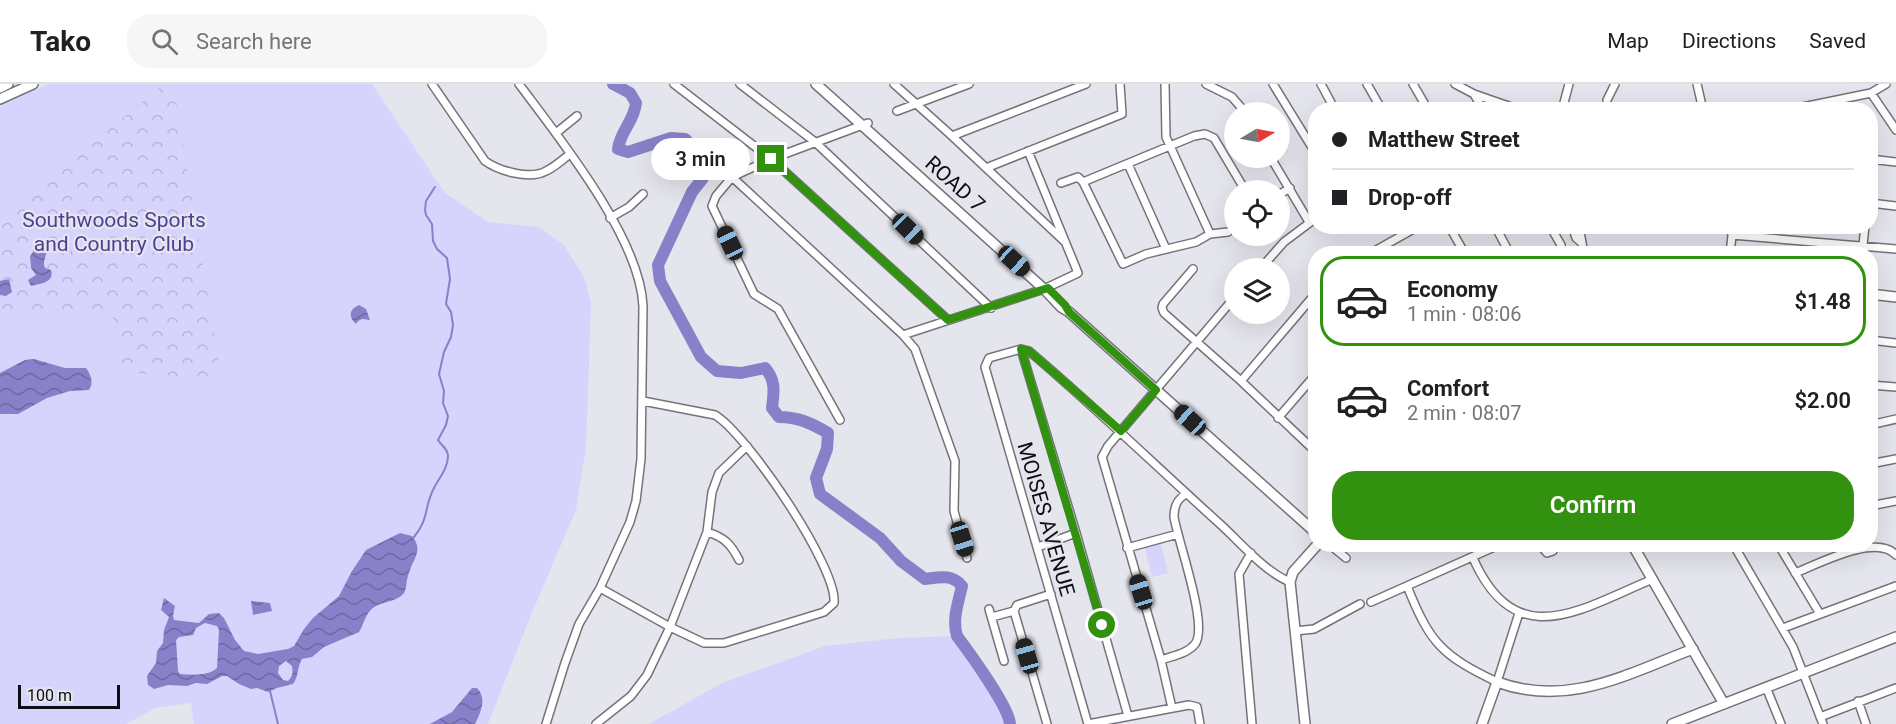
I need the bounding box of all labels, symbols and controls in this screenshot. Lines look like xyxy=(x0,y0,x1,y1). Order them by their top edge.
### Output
search box xyxy=(127,14,547,68)
text: Tako xyxy=(30,25,91,58)
icon: search xyxy=(148,25,181,58)
text: Search here xyxy=(196,29,312,54)
text: Map xyxy=(1607,29,1649,53)
text: Directions xyxy=(1682,29,1776,53)
text: Saved xyxy=(1809,29,1866,53)
north arrow xyxy=(1224,102,1290,168)
map controls xyxy=(1224,102,1290,324)
text: Matthew Street xyxy=(1368,127,1520,152)
callout: 3 min xyxy=(651,138,750,180)
route end xyxy=(757,145,784,172)
text: 3 min xyxy=(675,147,726,171)
street label: ROAD 7 xyxy=(920,151,990,217)
button: locate xyxy=(1224,180,1290,246)
text: Drop-off xyxy=(1368,185,1452,210)
park label: Southwoods Sports and Country Club xyxy=(22,208,206,256)
car xyxy=(889,210,927,248)
car xyxy=(714,223,746,263)
car xyxy=(995,242,1033,280)
button: layers xyxy=(1224,258,1290,324)
icon: car xyxy=(1335,274,1389,328)
text: Economy xyxy=(1407,277,1498,302)
text: $1.48 xyxy=(1794,289,1851,314)
text: 1 min · 08:06 xyxy=(1407,302,1522,326)
icon: car xyxy=(1335,373,1389,427)
text: Comfort xyxy=(1407,376,1489,401)
text: $2.00 xyxy=(1794,388,1851,413)
car xyxy=(1171,401,1209,439)
text: 2 min · 08:07 xyxy=(1407,401,1522,425)
street label: MOISES AVENUE xyxy=(1013,439,1079,599)
button: Confirm xyxy=(1332,471,1854,540)
car xyxy=(948,519,976,559)
car xyxy=(1127,572,1155,612)
route start xyxy=(1088,611,1115,638)
car xyxy=(1013,636,1041,676)
scale bar xyxy=(18,682,120,710)
text: 100 m xyxy=(27,686,72,705)

